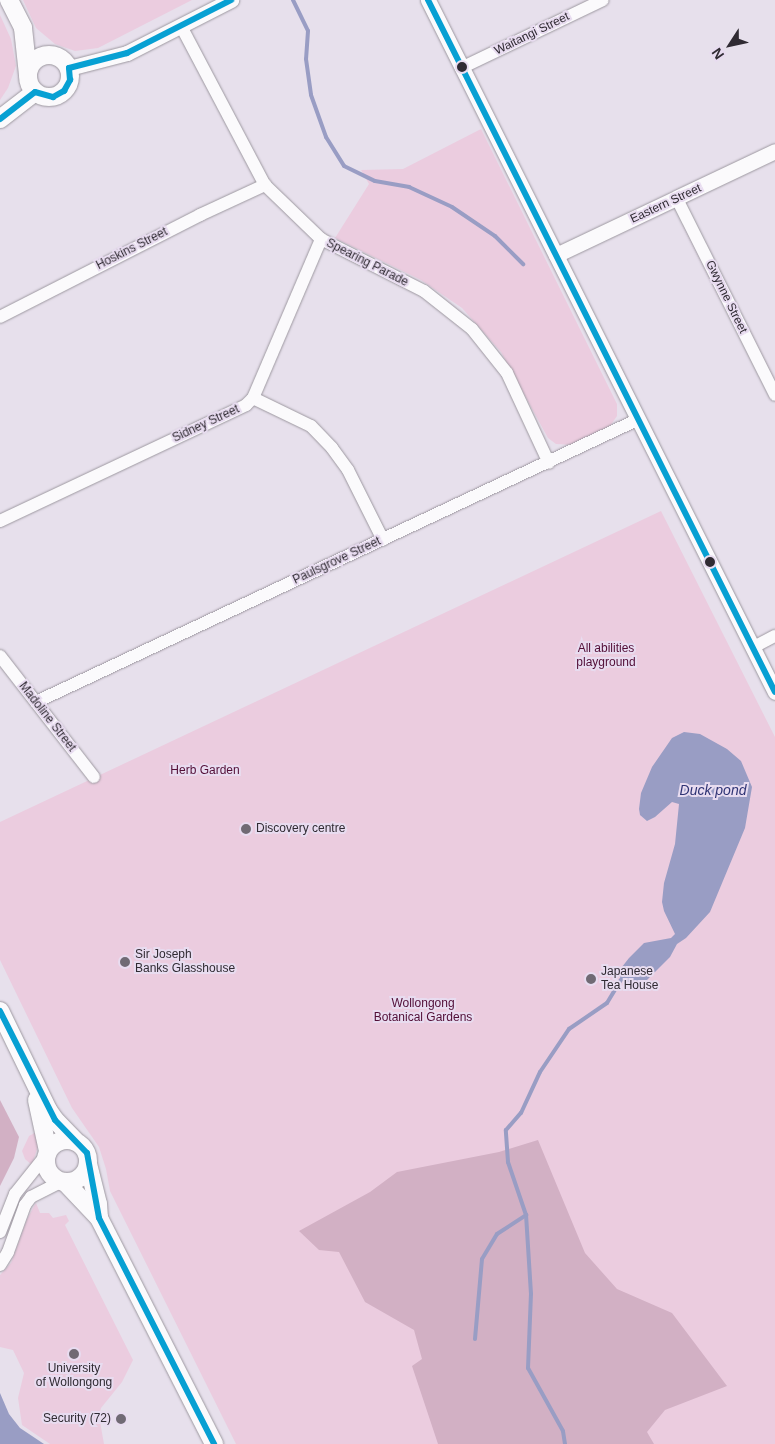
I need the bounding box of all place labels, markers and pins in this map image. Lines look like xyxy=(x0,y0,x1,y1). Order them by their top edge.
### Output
unlabelled marker xyxy=(457,62,467,72)
unlabelled marker xyxy=(705,557,715,567)
place label: Discovery centre xyxy=(256,822,345,836)
marker: Discovery centre xyxy=(240,823,252,835)
place label: Sir Joseph Banks Glasshouse xyxy=(135,948,235,976)
marker: Sir Joseph Banks Glasshouse xyxy=(119,956,131,968)
place label: Japanese Tea House xyxy=(601,965,658,993)
marker: Japanese Tea House xyxy=(585,973,597,985)
marker: University of Wollongong xyxy=(68,1348,80,1360)
place label: University of Wollongong xyxy=(36,1362,112,1390)
place label: Security (72) xyxy=(43,1412,111,1426)
marker: Security (72) xyxy=(115,1413,127,1425)

